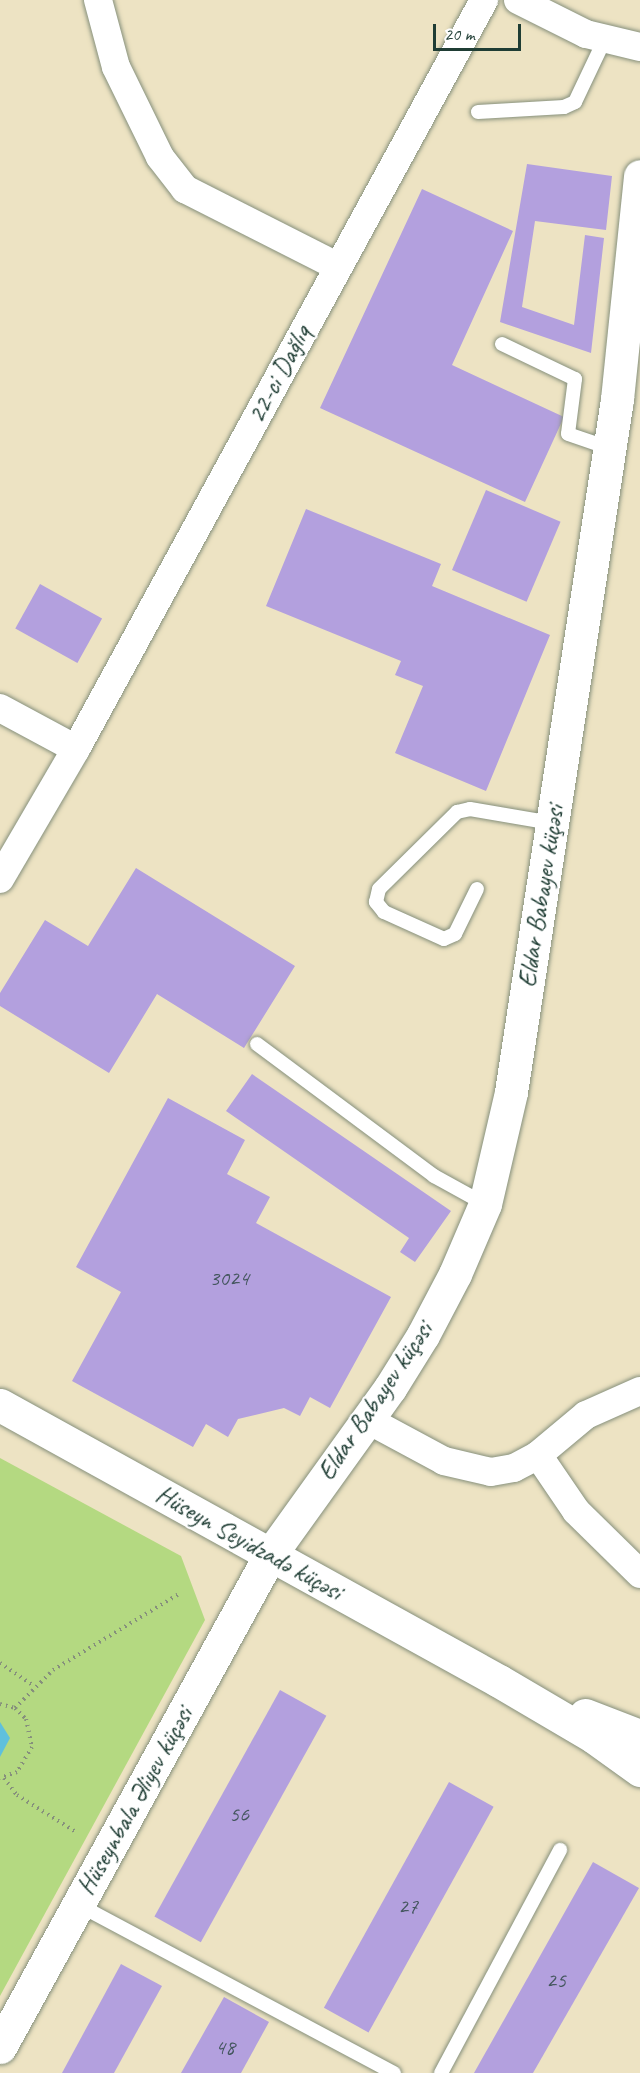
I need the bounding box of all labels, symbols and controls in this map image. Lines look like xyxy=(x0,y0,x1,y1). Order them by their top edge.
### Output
scale bar xyxy=(436,12,524,50)
text: 20 m xyxy=(444,23,475,45)
street label: 22-ci Dağlıq xyxy=(240,319,318,429)
street label: Eldar Babayev küçəsi xyxy=(511,802,571,990)
house number: 3024 xyxy=(209,1266,249,1292)
street label: Eldar Babayev küçəsi xyxy=(310,1316,440,1486)
street label: Hüseyn Seyidzadə küçəsi xyxy=(151,1479,347,1607)
street label: Hüseynbala Əliyev küçəsi xyxy=(70,1702,200,1900)
house number: 56 xyxy=(229,1802,249,1828)
house number: 27 xyxy=(398,1894,418,1920)
house number: 25 xyxy=(546,1968,566,1994)
house number: 48 xyxy=(215,2035,235,2061)

